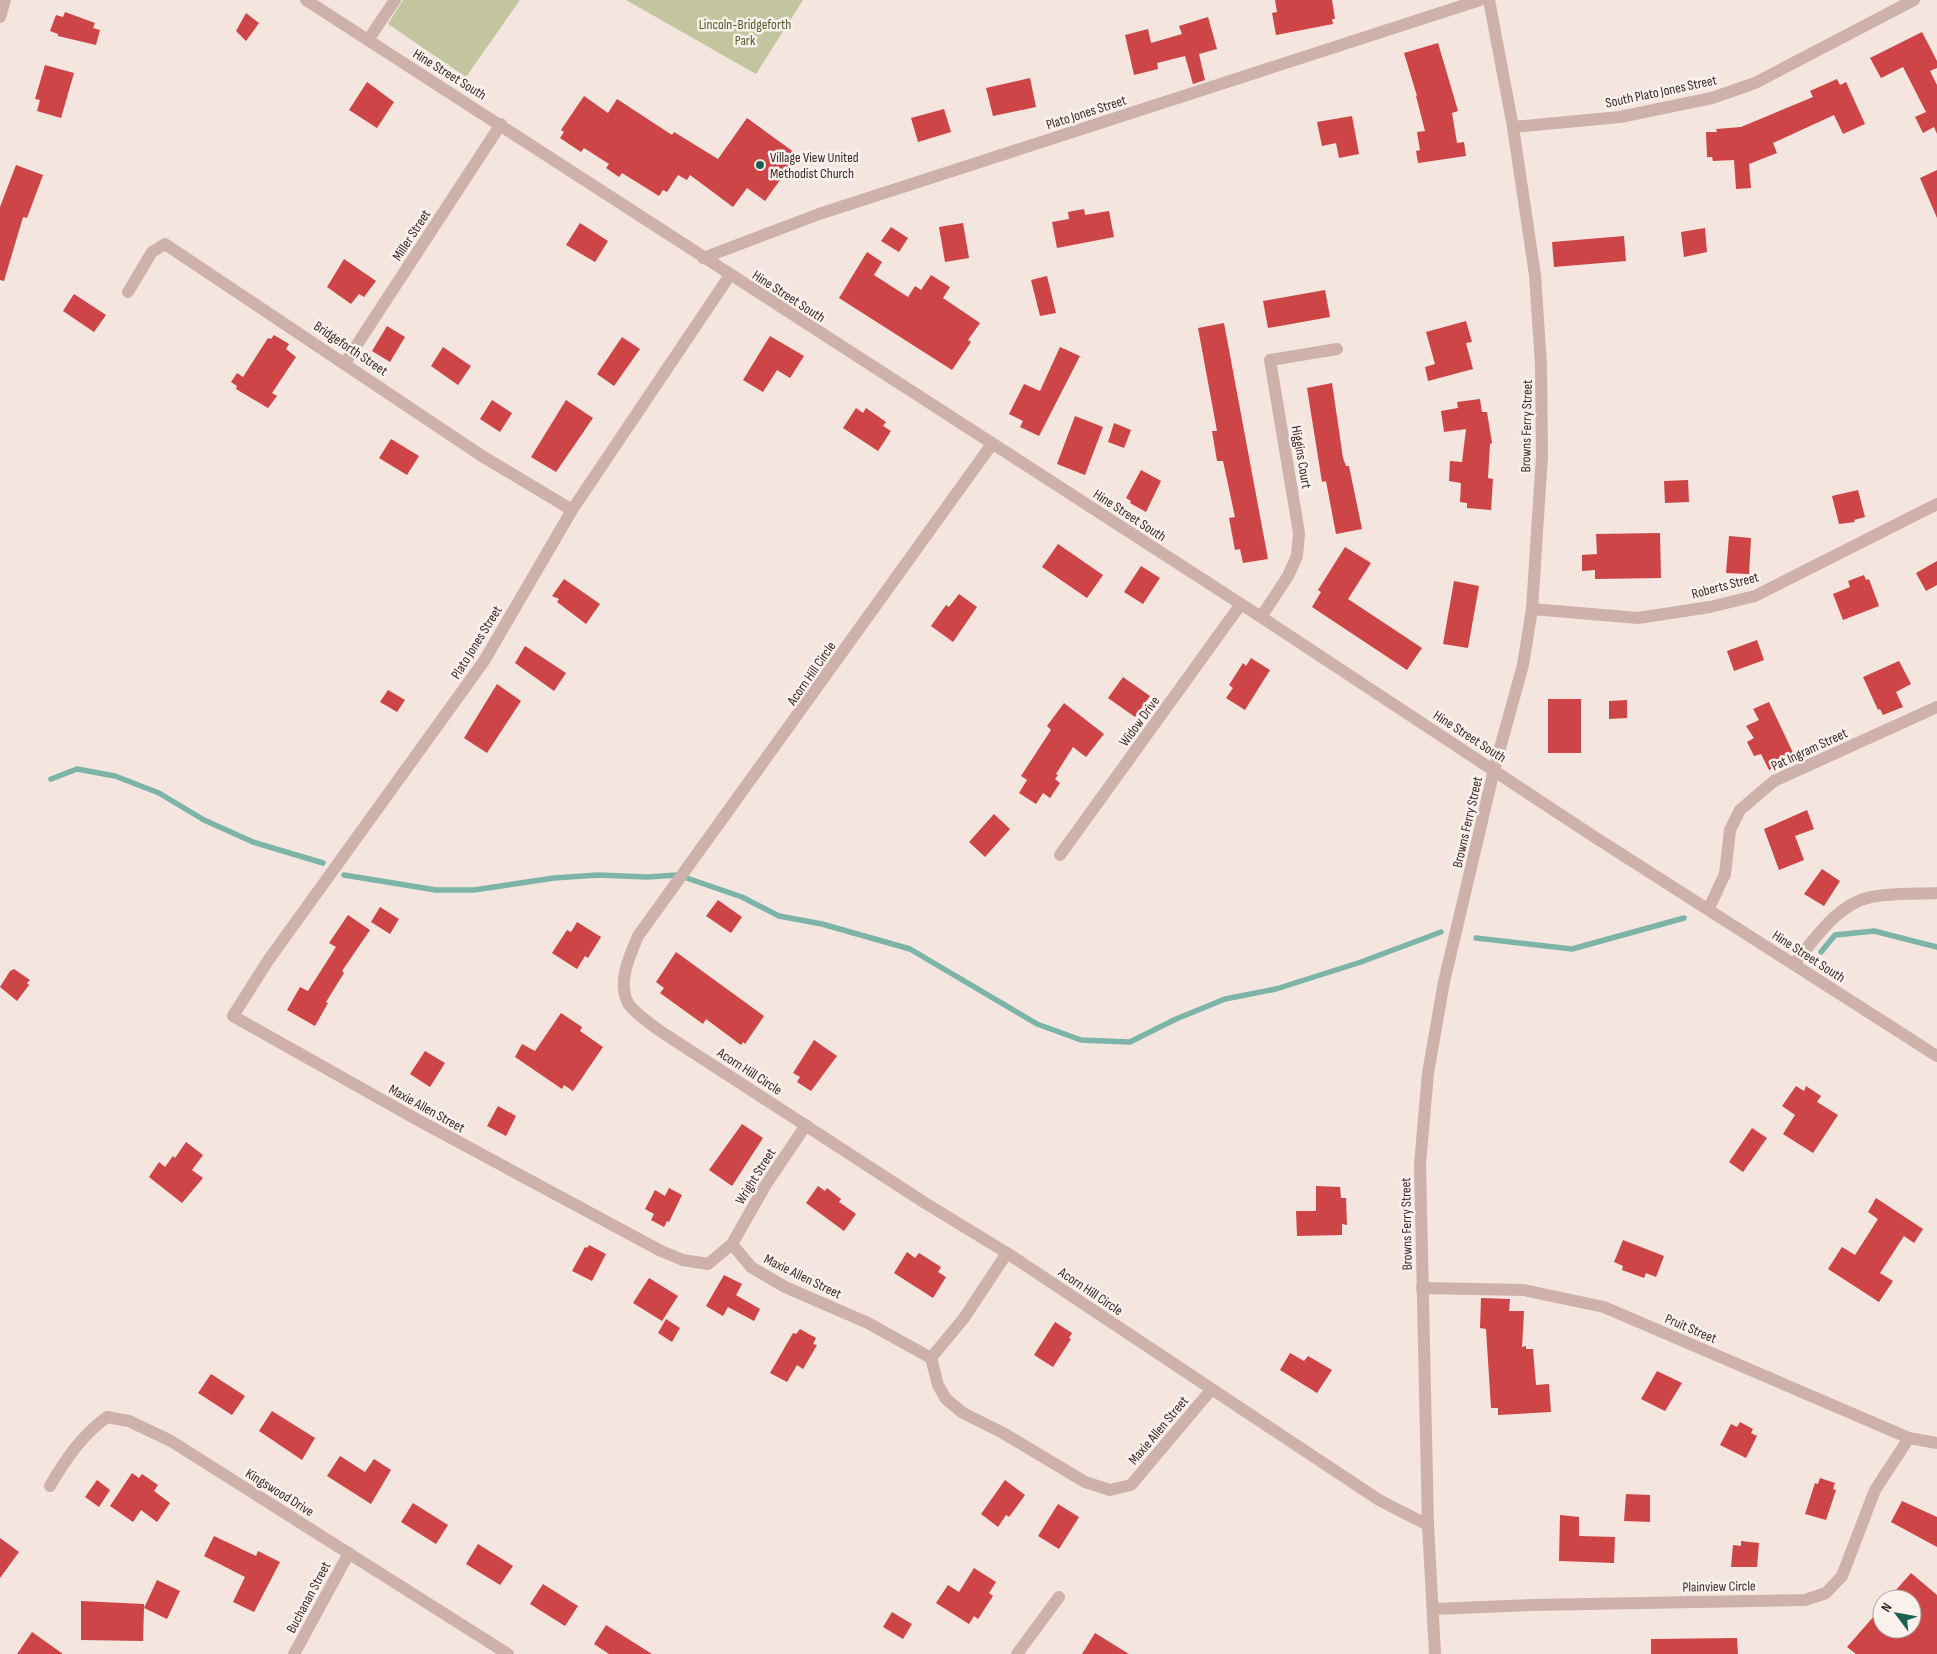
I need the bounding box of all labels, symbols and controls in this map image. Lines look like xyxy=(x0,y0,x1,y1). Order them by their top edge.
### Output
park label: Lincoln-Bridgeforth Park xyxy=(699,16,791,49)
street label: Hine Street South xyxy=(410,45,490,104)
street label: South Plato Jones Street xyxy=(1604,71,1718,112)
street label: Plato Jones Street xyxy=(1044,92,1128,133)
place label: Village View United Methodist Church xyxy=(770,149,859,182)
marker: Village View United Methodist Church xyxy=(754,159,766,171)
street label: Miller Street xyxy=(389,207,434,264)
street label: Hine Street South xyxy=(749,267,828,326)
street label: Bridgeforth Street xyxy=(310,317,391,379)
street label: Browns Ferry Street xyxy=(1517,379,1536,473)
street label: Higgins Court xyxy=(1288,424,1315,490)
street label: Hine Street South xyxy=(1090,486,1169,545)
street label: Roberts Street xyxy=(1690,568,1761,603)
street label: Plato Jones Street xyxy=(447,602,506,682)
street label: Acorn Hill Circle xyxy=(783,638,840,709)
street label: Widow Drive xyxy=(1116,693,1163,750)
street label: Hine Street South xyxy=(1430,707,1509,766)
street label: Pat Ingram Street xyxy=(1768,724,1850,774)
street label: Browns Ferry Street xyxy=(1449,775,1486,869)
street label: Hine Street South xyxy=(1769,927,1848,986)
street label: Acorn Hill Circle xyxy=(713,1044,785,1099)
street label: Maxie Allen Street xyxy=(386,1081,468,1136)
street label: Wright Street xyxy=(731,1145,779,1208)
street label: Browns Ferry Street xyxy=(1397,1177,1416,1271)
street label: Maxie Allen Street xyxy=(761,1250,844,1303)
street label: Acorn Hill Circle xyxy=(1054,1263,1126,1319)
street label: Pruit Street xyxy=(1662,1310,1719,1347)
street label: Maxie Allen Street xyxy=(1125,1393,1192,1468)
street label: Kingswood Drive xyxy=(242,1465,317,1520)
street label: Buchanan Street xyxy=(283,1559,334,1636)
street label: Plainview Circle xyxy=(1682,1577,1756,1596)
north arrow xyxy=(1872,1589,1922,1639)
text: N xyxy=(1877,1600,1896,1615)

